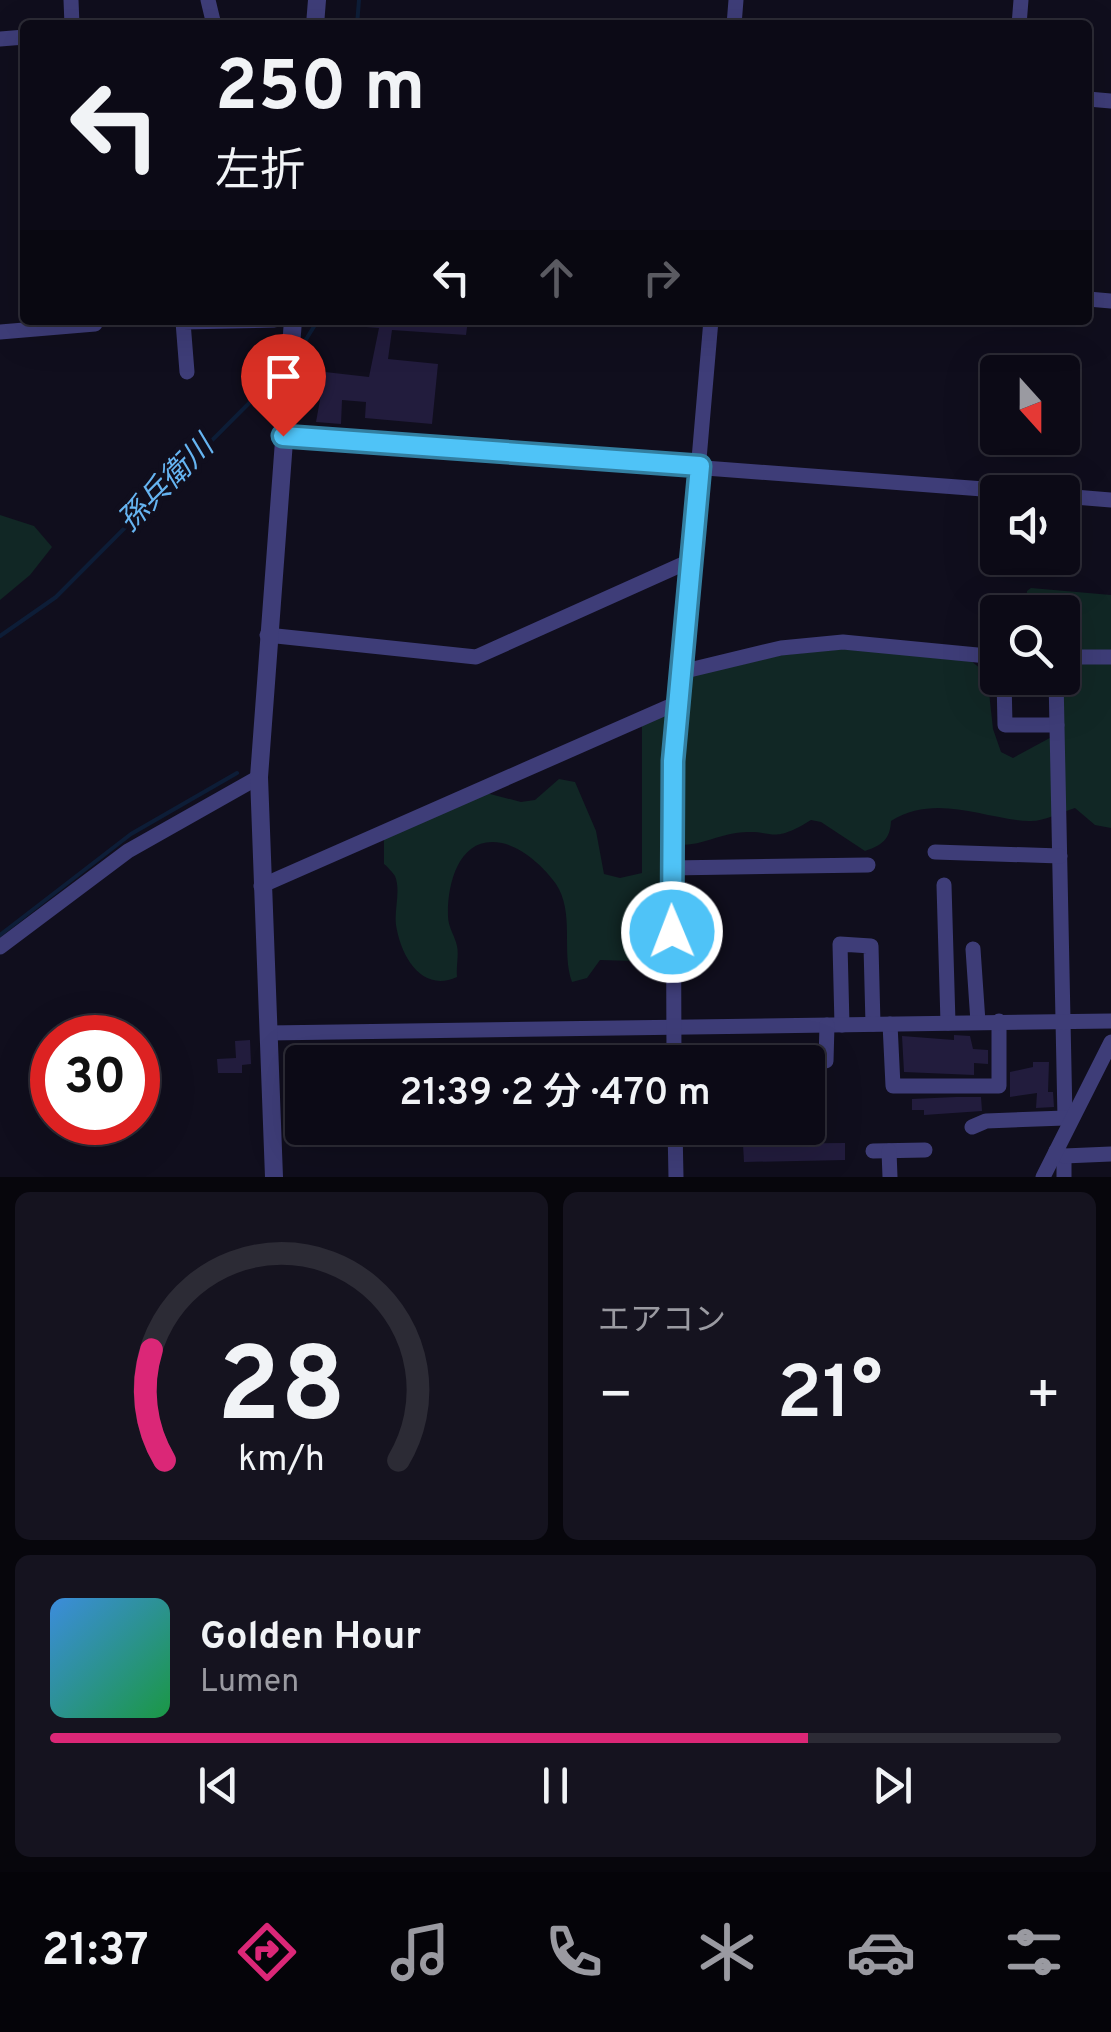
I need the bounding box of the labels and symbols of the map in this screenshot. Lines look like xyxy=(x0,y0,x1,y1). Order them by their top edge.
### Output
pin xyxy=(241,334,326,437)
north arrow xyxy=(980,355,1080,455)
water label: 孫兵衛川 xyxy=(111,427,225,541)
position arrow xyxy=(620,880,724,984)
speed limit sign: 30 xyxy=(30,1015,160,1145)

